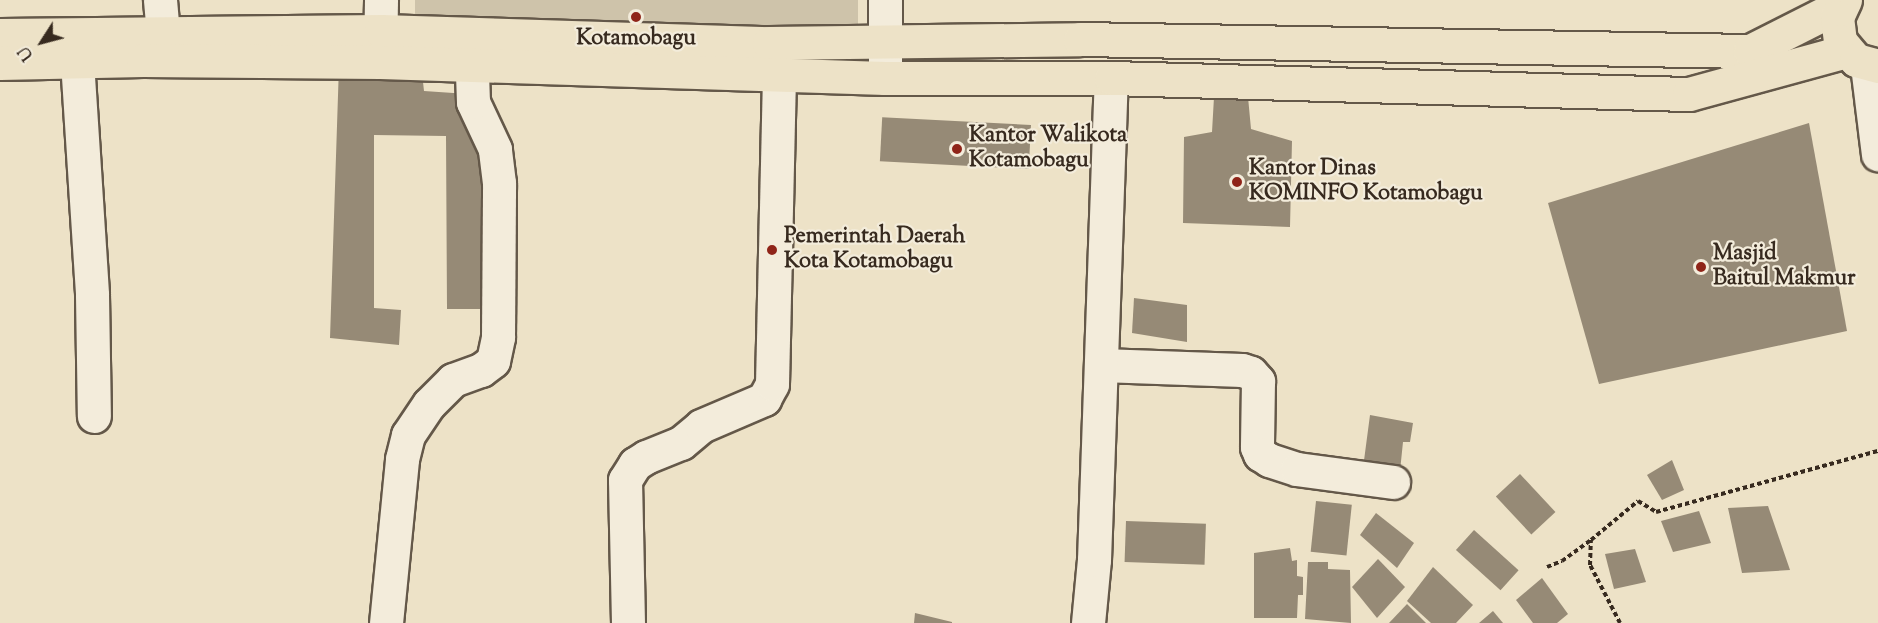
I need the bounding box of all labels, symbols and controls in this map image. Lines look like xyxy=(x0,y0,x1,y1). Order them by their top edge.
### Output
marker: Kotamobagu xyxy=(629,10,643,24)
north arrow xyxy=(12,12,72,72)
place label: Kotamobagu xyxy=(576,27,696,53)
text: U xyxy=(14,41,40,65)
place label: Kantor Walikota Kotamobagu xyxy=(969,123,1127,174)
marker: Kantor Walikota Kotamobagu xyxy=(950,142,964,156)
place label: Kantor Dinas KOMINFO Kotamobagu xyxy=(1249,156,1483,208)
marker: Kantor Dinas KOMINFO Kotamobagu xyxy=(1230,175,1244,189)
place label: Pemerintah Daerah Kota Kotamobagu xyxy=(784,224,965,276)
place label: Masjid Baitul Makmur xyxy=(1713,241,1855,292)
marker: Pemerintah Daerah Kota Kotamobagu xyxy=(765,243,779,257)
marker: Masjid Baitul Makmur xyxy=(1694,260,1708,274)

